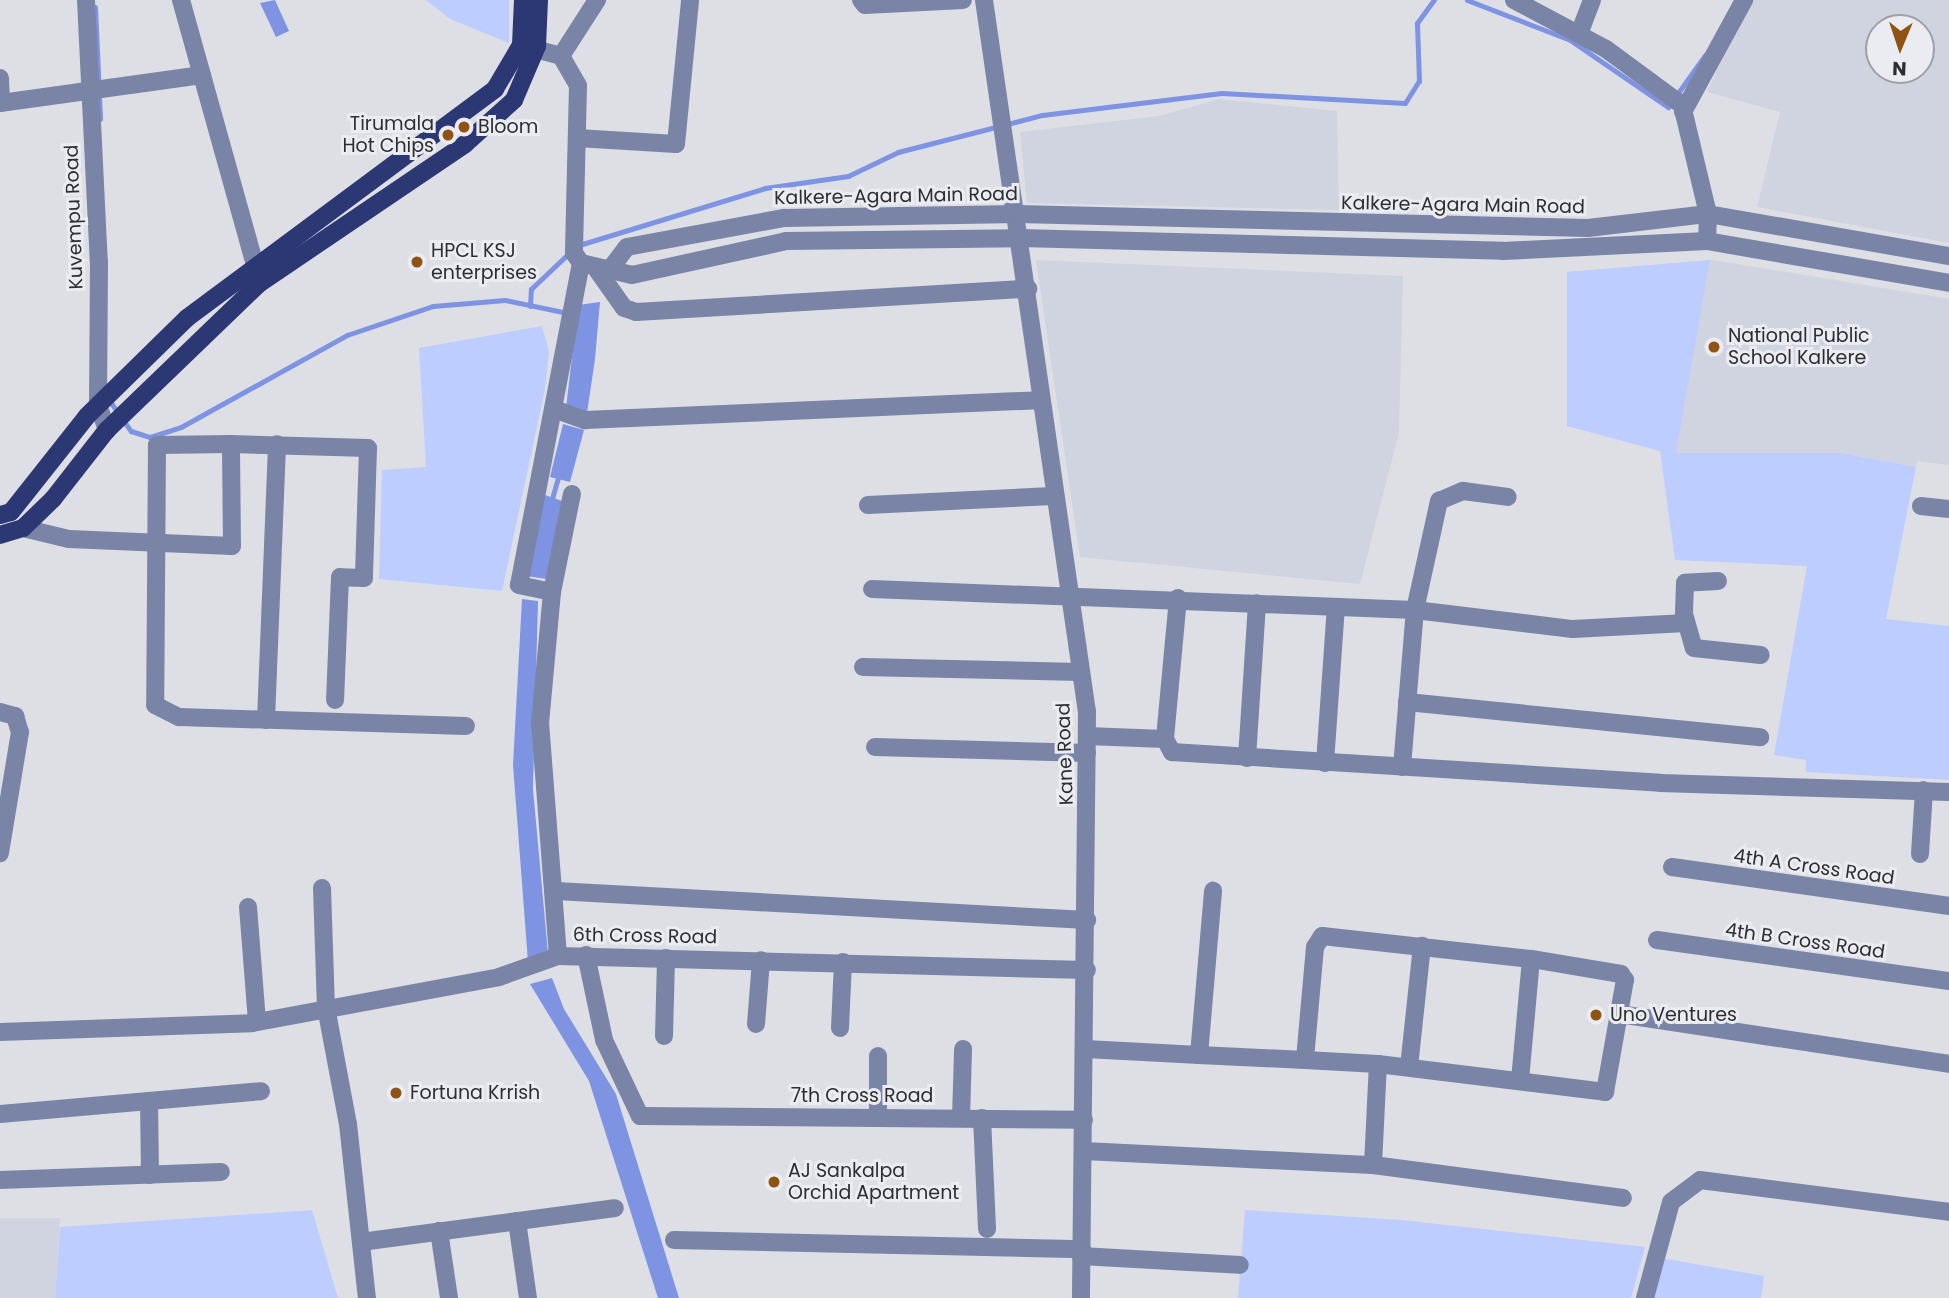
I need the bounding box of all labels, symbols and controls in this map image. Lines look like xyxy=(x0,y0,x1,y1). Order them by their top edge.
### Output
north arrow xyxy=(1865,14,1935,84)
text: N xyxy=(1892,55,1907,82)
place label: Tirumala Hot Chips xyxy=(342,113,434,157)
place label: Bloom xyxy=(478,116,538,138)
marker: Bloom xyxy=(456,119,472,135)
marker: Tirumala Hot Chips xyxy=(440,127,456,143)
street label: Kuvempu Road xyxy=(60,144,88,290)
street label: Kalkere-Agara Main Road xyxy=(774,182,1018,210)
street label: Kalkere-Agara Main Road xyxy=(1341,191,1585,219)
place label: HPCL KSJ enterprises xyxy=(431,240,537,284)
marker: HPCL KSJ enterprises xyxy=(409,254,425,270)
place label: National Public School Kalkere xyxy=(1728,325,1870,369)
marker: National Public School Kalkere xyxy=(1706,339,1722,355)
street label: Kane Road xyxy=(1052,702,1078,806)
street label: 4th A Cross Road xyxy=(1732,844,1896,890)
street label: 4th B Cross Road xyxy=(1724,919,1886,963)
street label: 6th Cross Road xyxy=(573,923,717,949)
place label: Uno Ventures xyxy=(1610,1004,1737,1026)
marker: Uno Ventures xyxy=(1588,1007,1604,1023)
place label: Fortuna Krrish xyxy=(410,1082,540,1104)
marker: Fortuna Krrish xyxy=(388,1085,404,1101)
street label: 7th Cross Road xyxy=(791,1085,933,1107)
place label: AJ Sankalpa Orchid Apartment xyxy=(788,1160,959,1204)
marker: AJ Sankalpa Orchid Apartment xyxy=(766,1174,782,1190)

